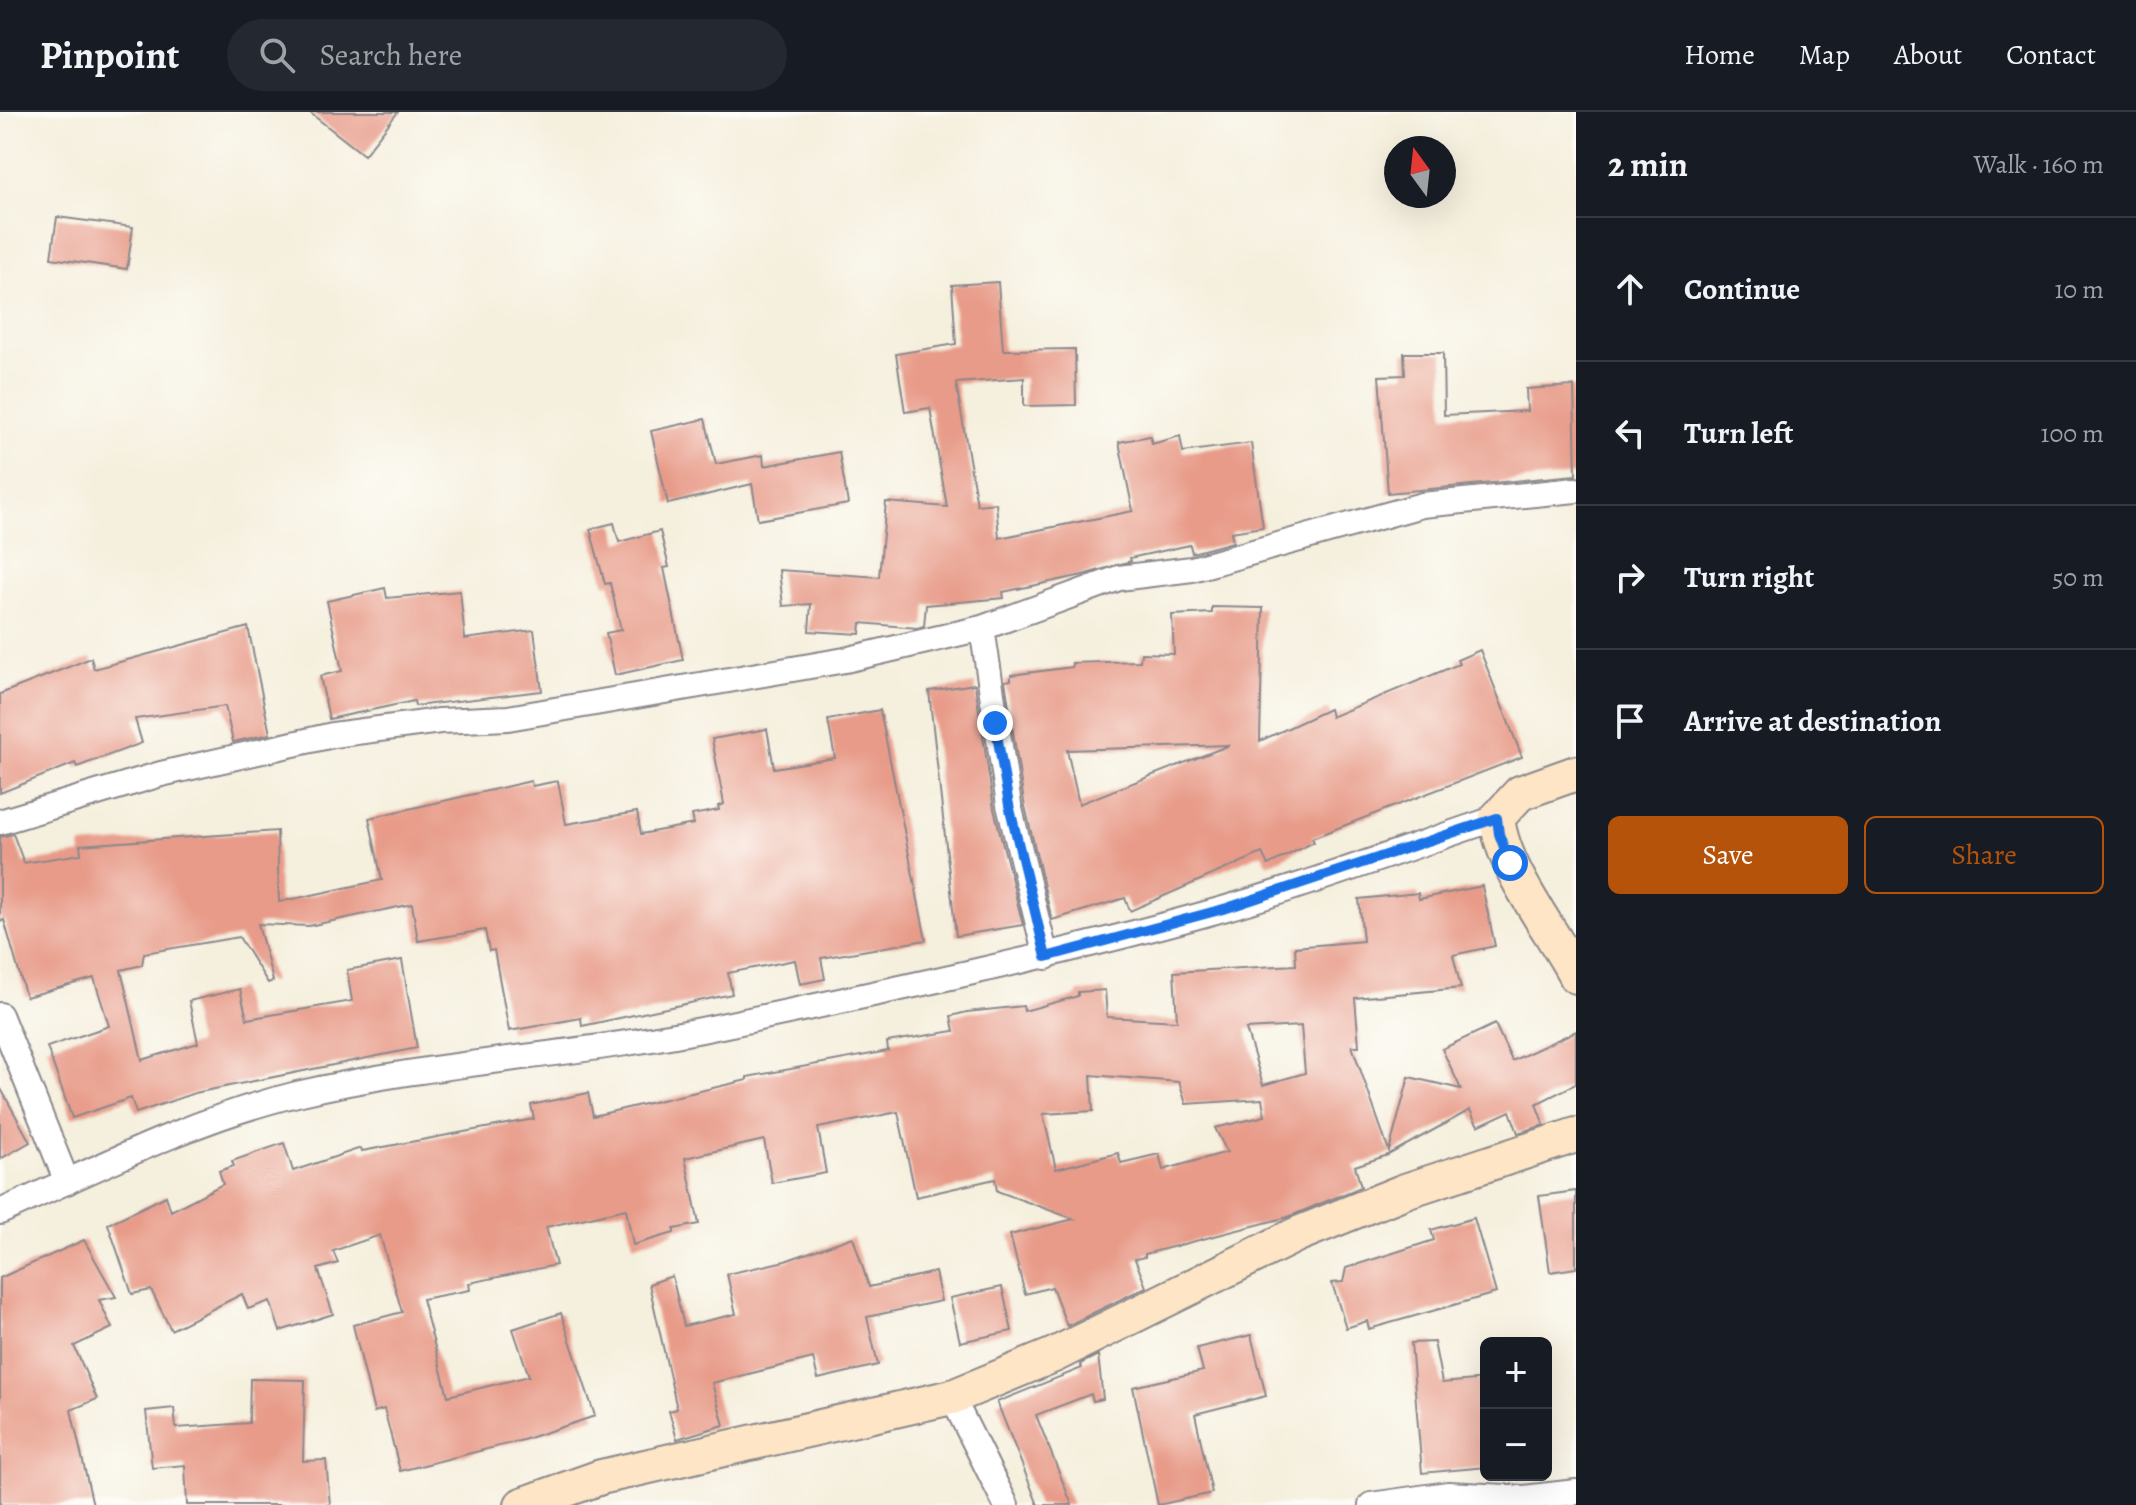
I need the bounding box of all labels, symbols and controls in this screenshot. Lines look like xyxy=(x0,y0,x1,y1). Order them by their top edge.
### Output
search box xyxy=(227,19,787,91)
text: Pinpoint xyxy=(40,29,179,81)
icon: search xyxy=(255,33,299,77)
text: Search here xyxy=(319,35,462,75)
text: Home xyxy=(1684,36,1755,74)
text: Map xyxy=(1799,36,1850,74)
text: About xyxy=(1894,36,1962,74)
text: Contact xyxy=(2006,36,2096,74)
north arrow xyxy=(1384,136,1456,208)
text: 2 min xyxy=(1608,141,1688,188)
text: Walk · 160 m xyxy=(1973,147,2104,182)
icon: ahead xyxy=(1608,267,1652,311)
text: Continue xyxy=(1684,269,1800,309)
text: 10 m xyxy=(2054,272,2104,307)
icon: left xyxy=(1608,411,1652,455)
text: Turn left xyxy=(1684,413,1793,453)
text: 100 m xyxy=(2041,416,2104,451)
icon: right xyxy=(1608,555,1652,599)
text: Turn right xyxy=(1684,557,1814,597)
text: 50 m xyxy=(2052,560,2104,595)
icon: arrive xyxy=(1608,699,1652,743)
text: Arrive at destination xyxy=(1684,701,1941,741)
route end xyxy=(977,705,1013,741)
button: Save xyxy=(1608,816,1848,894)
button: Share xyxy=(1864,816,2104,894)
route start xyxy=(1492,845,1528,881)
map controls xyxy=(1480,1337,1552,1481)
button: + xyxy=(1480,1337,1552,1409)
button: − xyxy=(1480,1409,1552,1481)

